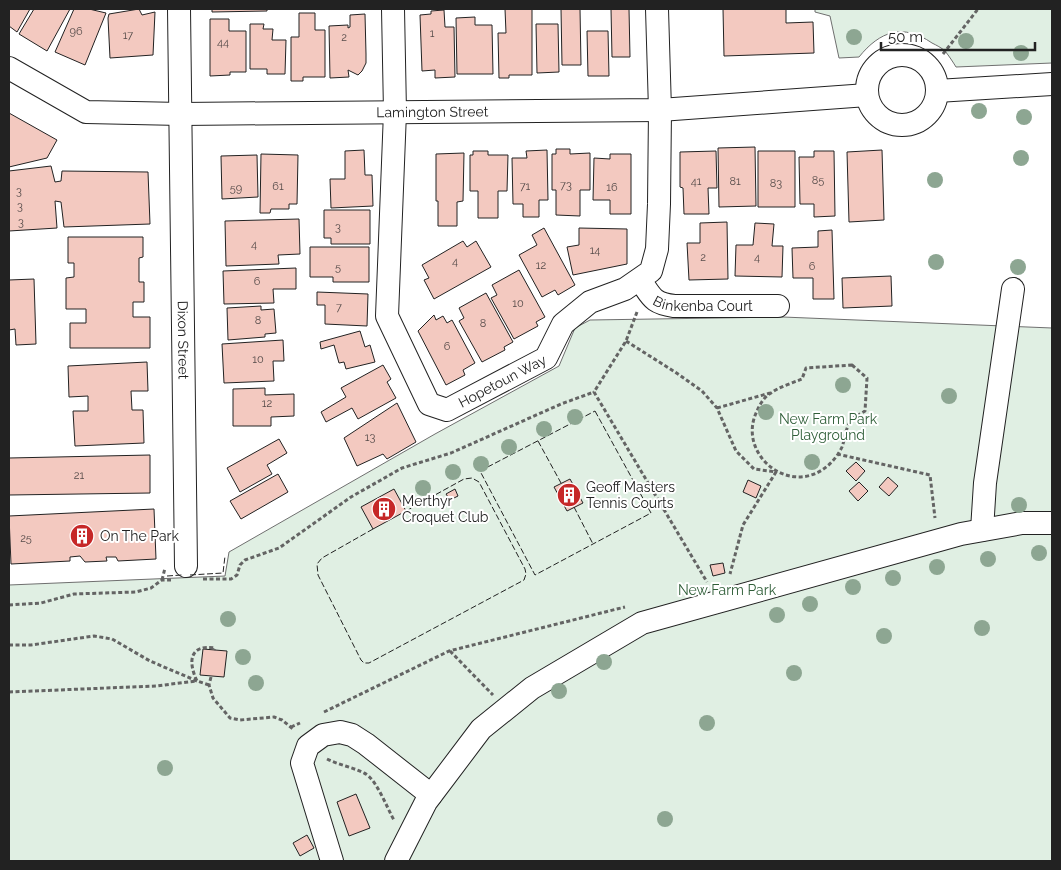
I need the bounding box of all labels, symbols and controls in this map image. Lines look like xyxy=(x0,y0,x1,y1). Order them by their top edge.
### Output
scale bar xyxy=(881,20,1035,52)
house number: 96 xyxy=(69,25,83,38)
house number: 1 xyxy=(430,27,435,40)
text: 50 m xyxy=(888,28,923,46)
house number: 17 xyxy=(123,29,133,42)
house number: 2 xyxy=(341,31,347,44)
house number: 44 xyxy=(217,36,229,49)
street label: Lamington Street xyxy=(376,103,489,120)
house number: 85 xyxy=(812,174,824,187)
house number: 41 xyxy=(691,175,702,188)
house number: 81 xyxy=(729,175,741,188)
house number: 83 xyxy=(770,177,782,190)
house number: 73 xyxy=(560,179,572,192)
house number: 61 xyxy=(272,180,284,193)
house number: 71 xyxy=(520,180,531,193)
house number: 16 xyxy=(606,181,618,194)
house number: 59 xyxy=(230,182,242,195)
house number: 3 xyxy=(16,185,22,198)
house number: 3 xyxy=(17,200,23,213)
house number: 3 xyxy=(18,216,24,229)
house number: 3 xyxy=(335,221,341,234)
house number: 4 xyxy=(251,238,257,251)
house number: 14 xyxy=(590,244,600,257)
house number: 2 xyxy=(700,251,706,264)
house number: 4 xyxy=(754,251,760,264)
house number: 4 xyxy=(452,255,458,268)
house number: 12 xyxy=(536,259,546,272)
house number: 6 xyxy=(809,260,816,273)
house number: 5 xyxy=(335,261,341,274)
house number: 6 xyxy=(254,275,261,288)
street label: Binkenba Court xyxy=(650,293,753,314)
house number: 10 xyxy=(512,297,524,310)
street label: Dixon Street xyxy=(175,300,192,380)
house number: 7 xyxy=(336,301,342,314)
house number: 8 xyxy=(255,314,261,327)
house number: 8 xyxy=(480,317,486,330)
house number: 6 xyxy=(444,340,451,353)
street label: Hopetoun Way xyxy=(456,351,549,411)
house number: 10 xyxy=(252,353,264,366)
house number: 12 xyxy=(262,397,272,410)
park label: New Farm Park Playground xyxy=(779,411,878,443)
house number: 13 xyxy=(365,431,375,444)
house number: 21 xyxy=(74,469,85,482)
place label: Geoff Masters Tennis Courts xyxy=(586,479,675,511)
building icon: Geoff Masters Tennis Courts xyxy=(556,482,582,508)
place label: Merthyr Croquet Club xyxy=(402,493,489,525)
building icon: Merthyr Croquet Club xyxy=(371,496,397,522)
building icon: On The Park xyxy=(69,523,95,549)
place label: On The Park xyxy=(100,528,179,544)
house number: 25 xyxy=(20,532,32,545)
park label: New Farm Park xyxy=(678,582,777,598)

